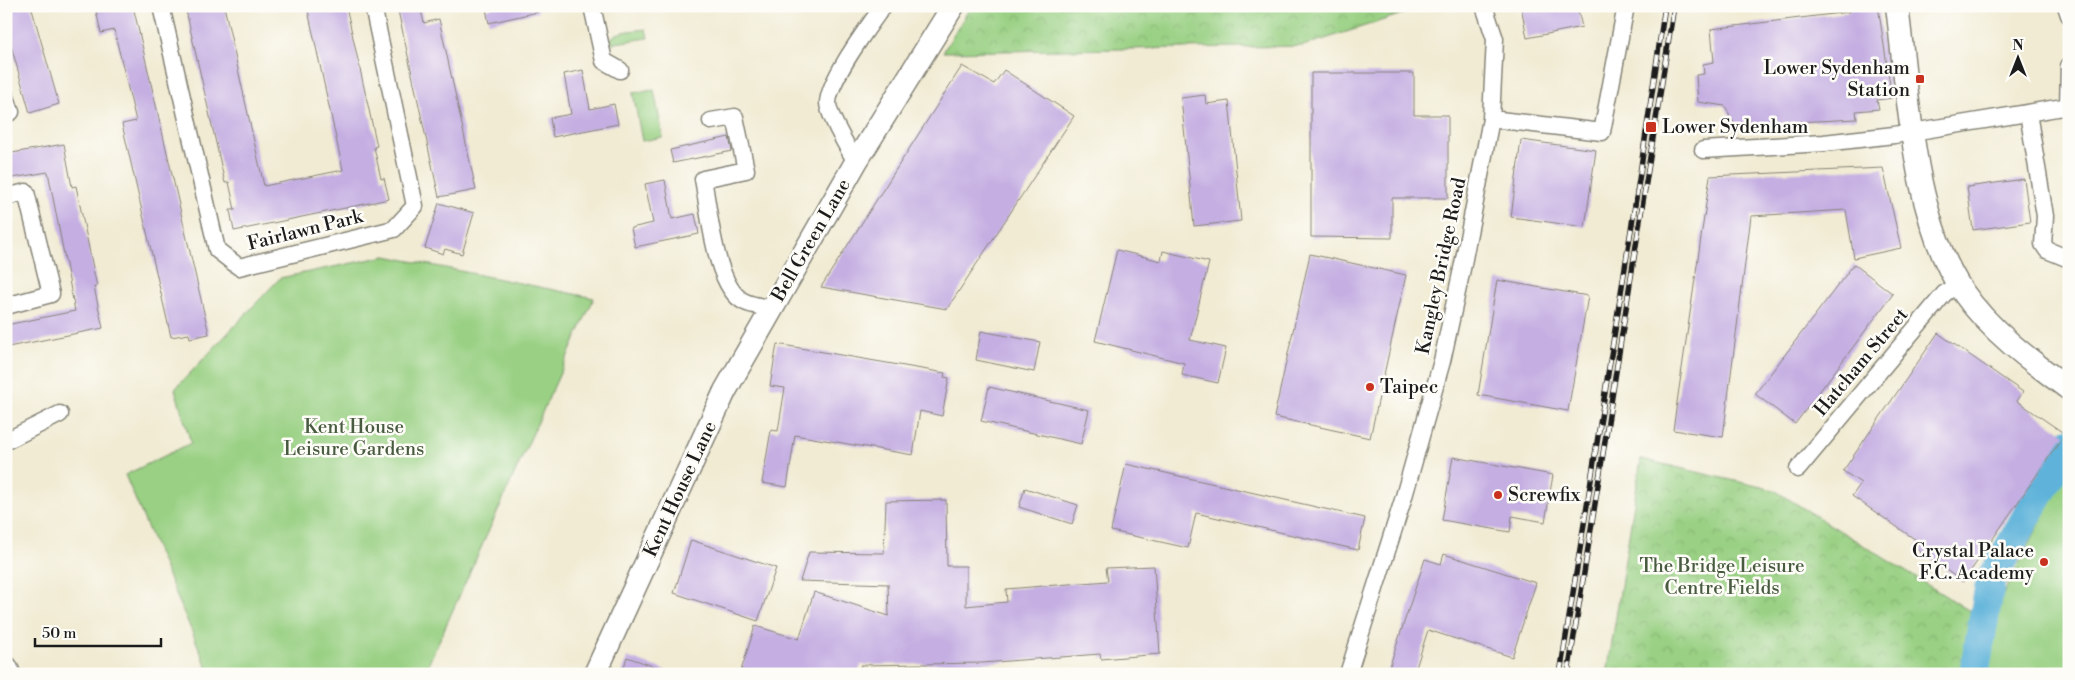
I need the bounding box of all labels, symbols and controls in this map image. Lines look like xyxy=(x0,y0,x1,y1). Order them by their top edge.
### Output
north arrow xyxy=(1992,32,2042,82)
text: N xyxy=(2012,37,2024,55)
place label: Lower Sydenham Station xyxy=(1764,56,1910,102)
marker: Lower Sydenham Station xyxy=(1914,73,1926,85)
place label: Lower Sydenham xyxy=(1662,115,1809,139)
marker: Lower Sydenham xyxy=(1644,120,1658,134)
street label: Bell Green Lane xyxy=(766,174,856,306)
street label: Kangley Bridge Road xyxy=(1411,175,1471,356)
street label: Fairlawn Park xyxy=(245,204,366,256)
street label: Hatcham Street xyxy=(1809,303,1913,421)
place label: Taipec xyxy=(1380,375,1438,399)
marker: Taipec xyxy=(1364,381,1376,393)
park label: Kent House Leisure Gardens xyxy=(284,415,424,461)
street label: Kent House Lane xyxy=(638,417,722,561)
place label: Screwfix xyxy=(1508,483,1581,507)
marker: Screwfix xyxy=(1492,489,1504,501)
place label: Crystal Palace F.C. Academy xyxy=(1912,539,2035,585)
park label: The Bridge Leisure Centre Fields xyxy=(1639,554,1805,600)
marker: Crystal Palace F.C. Academy xyxy=(2038,556,2050,568)
scale bar xyxy=(35,615,161,647)
text: 50 m xyxy=(42,624,76,643)

